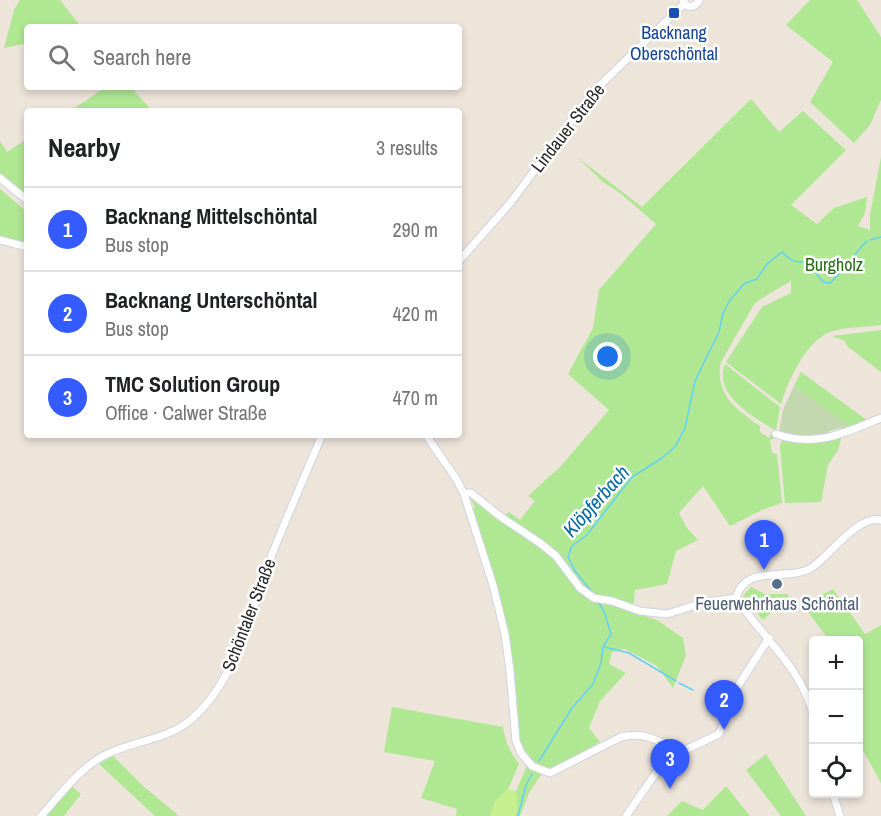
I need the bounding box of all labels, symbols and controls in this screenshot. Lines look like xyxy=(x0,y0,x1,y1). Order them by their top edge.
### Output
marker: Backnang Oberschöntal xyxy=(667,6,681,20)
place label: Backnang Oberschöntal xyxy=(630,20,718,66)
search box xyxy=(24,24,462,90)
icon: search xyxy=(45,41,78,74)
text: Search here xyxy=(93,42,191,72)
street label: Lindauer Straße xyxy=(525,78,610,177)
text: Nearby xyxy=(48,130,120,165)
text: 3 results xyxy=(376,134,438,161)
text: Backnang Mittelschöntal xyxy=(105,201,318,231)
text: 1 xyxy=(63,216,72,243)
text: 290 m xyxy=(392,216,438,243)
text: Bus stop xyxy=(105,231,169,258)
park label: Burgholz xyxy=(805,252,863,277)
text: Backnang Unterschöntal xyxy=(105,285,318,315)
text: 2 xyxy=(63,300,72,327)
text: 420 m xyxy=(392,300,438,327)
text: Bus stop xyxy=(105,315,169,342)
your location xyxy=(593,342,622,371)
text: TMC Solution Group xyxy=(105,369,280,399)
text: 3 xyxy=(63,384,72,411)
text: 470 m xyxy=(392,384,438,411)
text: Office · Calwer Straße xyxy=(105,399,267,426)
water label: Klöpferbach xyxy=(556,459,635,542)
pin: 1 xyxy=(744,520,783,570)
street label: Schöntaler Straße xyxy=(216,555,282,675)
marker: Feuerwehrhaus Schöntal xyxy=(770,577,784,591)
place label: Feuerwehrhaus Schöntal xyxy=(695,591,859,616)
map controls xyxy=(809,636,863,798)
button: + xyxy=(809,636,863,690)
pin: 2 xyxy=(704,680,744,730)
button: − xyxy=(809,690,863,744)
pin: 3 xyxy=(650,740,690,789)
button: locate xyxy=(809,744,863,798)

